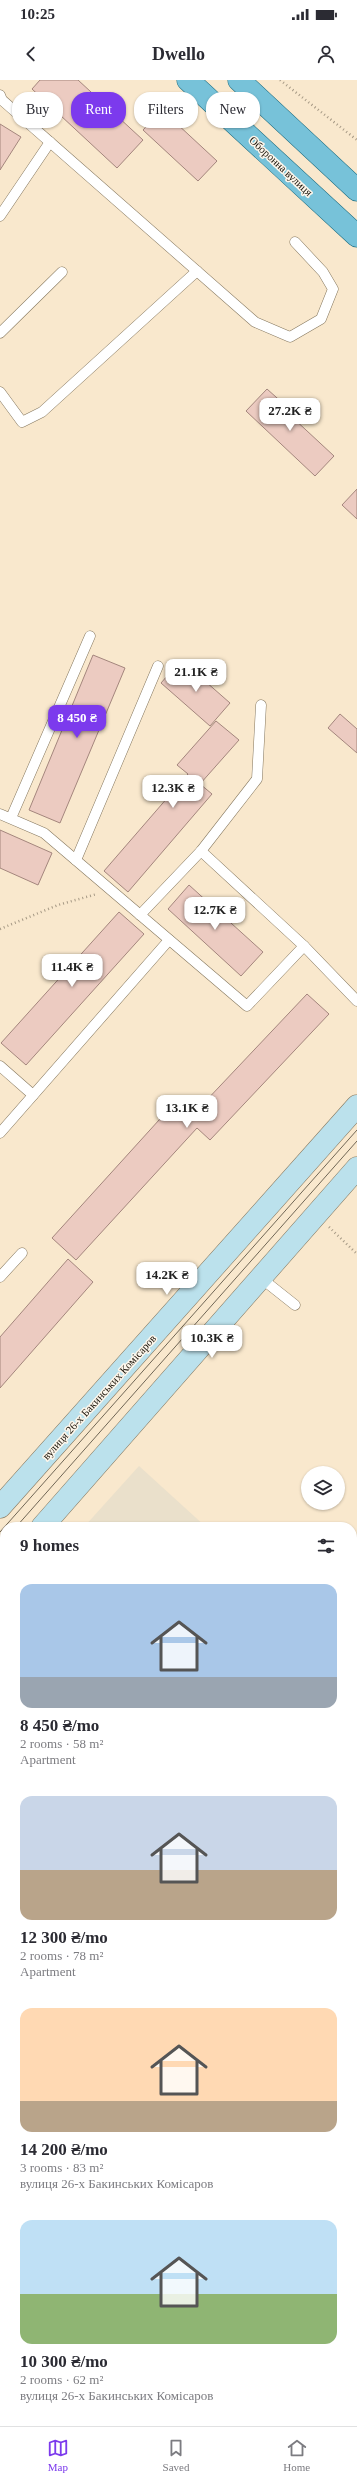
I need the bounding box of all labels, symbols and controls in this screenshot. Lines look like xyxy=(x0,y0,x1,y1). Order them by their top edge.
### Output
text: 10:25 xyxy=(20,6,55,22)
icon: back xyxy=(20,43,42,65)
icon: person xyxy=(315,43,337,65)
text: Dwello xyxy=(152,44,205,64)
chip: Buy xyxy=(12,92,63,128)
chip: Rent xyxy=(71,92,126,128)
chip: Filters xyxy=(134,92,198,128)
chip: New xyxy=(206,92,260,128)
street label: Оборонна вулиця xyxy=(247,134,315,198)
pin: 27.2K ₴ xyxy=(253,398,327,432)
text: 27.2K ₴ xyxy=(268,403,312,418)
pin: 21.1K ₴ xyxy=(159,659,233,693)
text: 21.1K ₴ xyxy=(174,664,218,679)
pin: 8 450 ₴ xyxy=(40,705,114,739)
text: 8 450 ₴ xyxy=(57,710,97,725)
pin: 12.3K ₴ xyxy=(136,775,210,809)
text: 12.3K ₴ xyxy=(151,780,195,795)
pin: 12.7K ₴ xyxy=(178,897,252,931)
text: 12.7K ₴ xyxy=(193,902,237,917)
pin: 11.4K ₴ xyxy=(35,954,109,988)
text: 11.4K ₴ xyxy=(51,959,93,974)
pin: 13.1K ₴ xyxy=(150,1095,224,1129)
text: 13.1K ₴ xyxy=(165,1100,209,1115)
pin: 14.2K ₴ xyxy=(130,1262,204,1296)
text: 14.2K ₴ xyxy=(145,1267,189,1282)
pin: 10.3K ₴ xyxy=(175,1325,249,1359)
text: 10.3K ₴ xyxy=(190,1330,234,1345)
street label: вулиця 26-х Бакинських Комісаров xyxy=(40,1332,158,1462)
map controls xyxy=(301,1466,345,1510)
button: layers xyxy=(301,1466,345,1510)
icon: filters xyxy=(315,1535,337,1557)
text: 9 homes xyxy=(20,1536,79,1555)
icon: home xyxy=(143,1610,215,1682)
text: 8 450 ₴/mo xyxy=(20,1716,99,1735)
text: 2 rooms · 58 m² xyxy=(20,1736,103,1751)
text: Apartment xyxy=(20,1752,76,1767)
icon: home xyxy=(143,1822,215,1894)
text: 12 300 ₴/mo xyxy=(20,1928,108,1947)
text: 2 rooms · 78 m² xyxy=(20,1948,103,1963)
text: Apartment xyxy=(20,1964,76,1979)
icon: home xyxy=(143,2034,215,2106)
text: 14 200 ₴/mo xyxy=(20,2140,108,2159)
text: 3 rooms · 83 m² xyxy=(20,2160,103,2175)
text: вулиця 26-х Бакинських Комісаров xyxy=(20,2176,213,2191)
icon: home xyxy=(143,2246,215,2318)
text: 10 300 ₴/mo xyxy=(20,2352,108,2371)
text: 2 rooms · 62 m² xyxy=(20,2372,103,2387)
text: вулиця 26-х Бакинських Комісаров xyxy=(20,2388,213,2403)
tab: Map xyxy=(47,2437,69,2473)
tab: Saved xyxy=(163,2437,189,2473)
tab: Home xyxy=(283,2437,310,2473)

